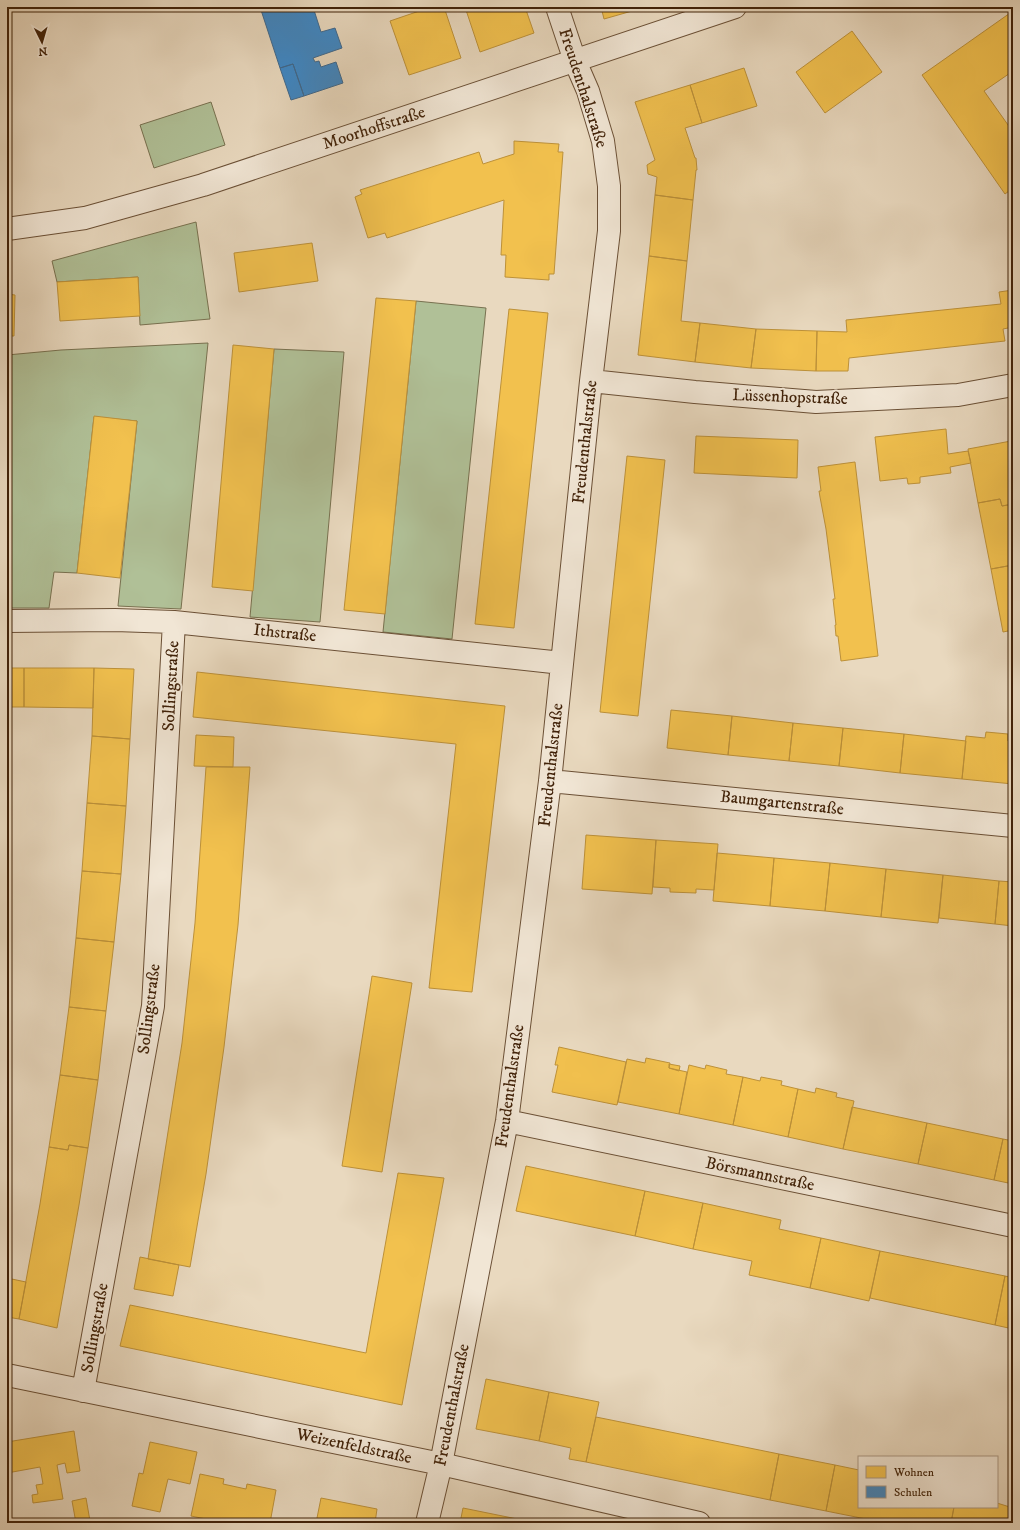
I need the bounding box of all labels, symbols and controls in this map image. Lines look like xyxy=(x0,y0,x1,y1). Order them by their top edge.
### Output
north arrow xyxy=(22,22,62,62)
street label: Freudenthalstraße xyxy=(553,26,613,150)
text: N xyxy=(38,44,48,58)
street label: Moorhoffstraße xyxy=(320,101,428,155)
street label: Freudenthalstraße xyxy=(568,379,602,505)
street label: Lüssenhopstraße xyxy=(732,384,848,410)
street label: Ithstraße xyxy=(252,619,318,647)
street label: Sollingstraße xyxy=(158,640,184,732)
street label: Freudenthalstraße xyxy=(534,702,568,828)
street label: Baumgartenstraße xyxy=(719,786,845,820)
street label: Sollingstraße xyxy=(133,963,165,1055)
street label: Freudenthalstraße xyxy=(490,1023,530,1149)
street label: Börsmannstraße xyxy=(704,1152,816,1196)
street label: Sollingstraße xyxy=(76,1281,114,1375)
street label: Freudenthalstraße xyxy=(429,1342,475,1468)
street label: Weizenfeldstraße xyxy=(293,1423,414,1469)
legend xyxy=(858,1456,998,1508)
text: Wohnen xyxy=(893,1465,935,1480)
text: Schulen xyxy=(894,1485,933,1500)

